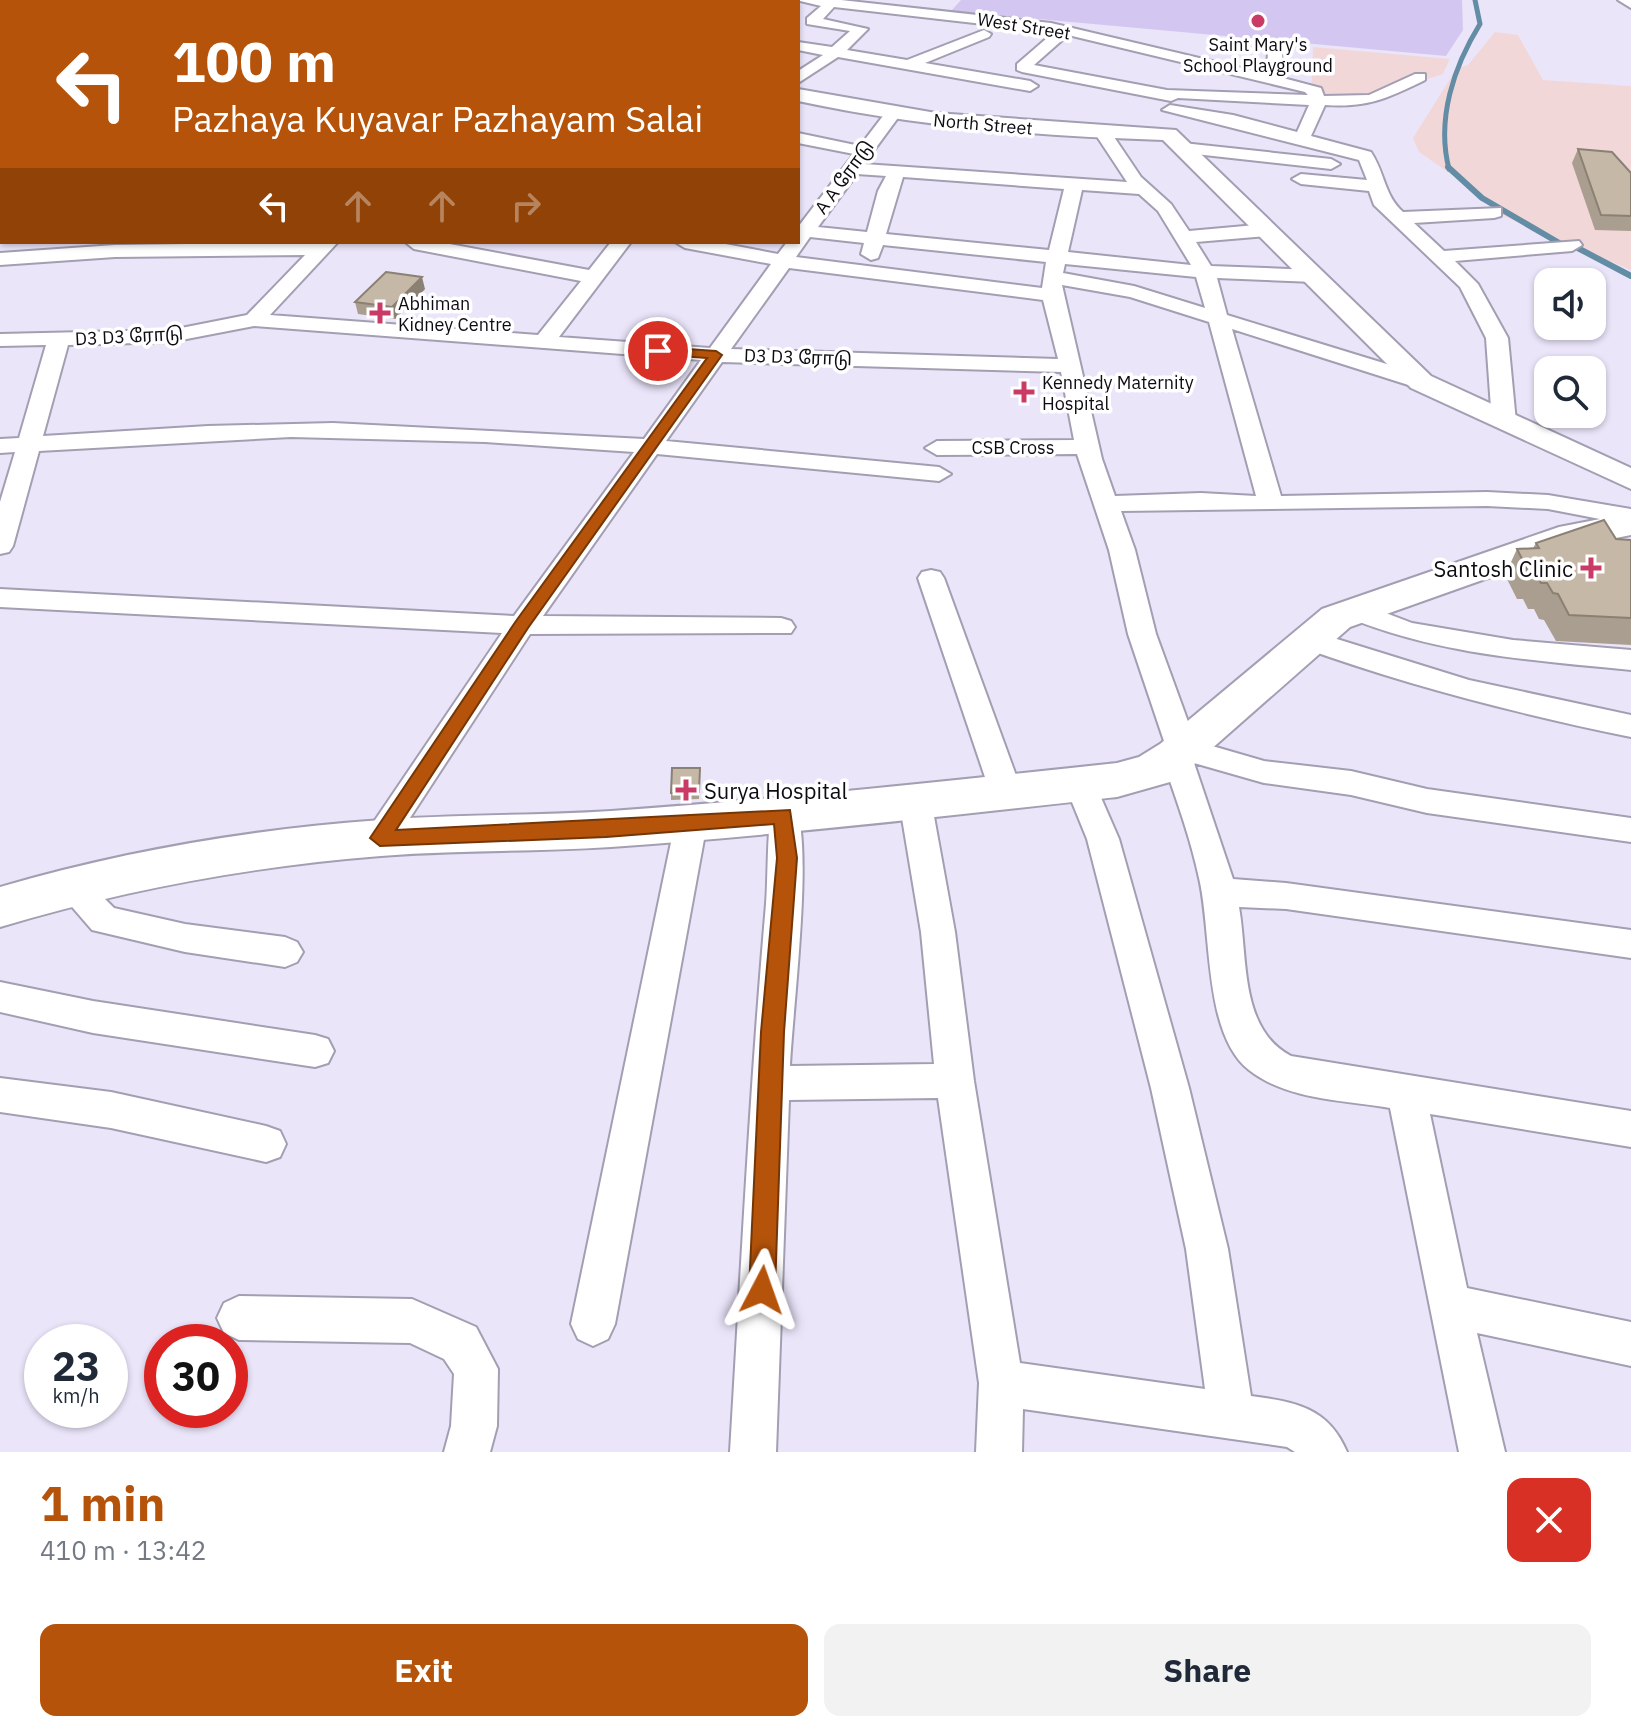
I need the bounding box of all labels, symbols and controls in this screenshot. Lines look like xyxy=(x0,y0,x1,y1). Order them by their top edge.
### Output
street label: West Street xyxy=(976,7,1072,45)
marker: Saint Mary's School Playground xyxy=(1249,12,1267,30)
text: 100 m xyxy=(172,25,336,97)
icon: left xyxy=(40,32,144,136)
place label: Saint Mary's School Playground xyxy=(1183,33,1333,77)
text: Pazhaya Kuyavar Pazhayam Salai xyxy=(172,95,703,142)
street label: North Street xyxy=(932,108,1034,140)
street label: A A ரோடு xyxy=(810,136,879,219)
icon: left xyxy=(252,184,296,228)
icon: ahead xyxy=(336,184,380,228)
icon: ahead xyxy=(420,184,464,228)
icon: right xyxy=(504,184,548,228)
map controls xyxy=(1534,268,1606,428)
button: sound xyxy=(1534,268,1606,340)
place label: Abhiman Kidney Centre xyxy=(398,292,512,336)
marker: Abhiman Kidney Centre xyxy=(369,302,391,324)
pin xyxy=(624,317,692,385)
street label: D3 D3 ரோடு xyxy=(74,322,184,351)
icon: arrive xyxy=(636,329,680,373)
street label: D3 D3 ரோடு xyxy=(743,344,853,371)
button: search xyxy=(1534,356,1606,428)
place label: Kennedy Maternity Hospital xyxy=(1042,371,1194,415)
marker: Kennedy Maternity Hospital xyxy=(1013,381,1035,403)
street label: CSB Cross xyxy=(972,436,1054,459)
place label: Santosh Clinic xyxy=(1433,554,1573,583)
marker: Santosh Clinic xyxy=(1580,557,1602,579)
place label: Surya Hospital xyxy=(704,776,848,805)
marker: Surya Hospital xyxy=(675,779,697,801)
position arrow xyxy=(720,1248,804,1332)
speed limit sign: 30 xyxy=(144,1324,248,1428)
text: 23 xyxy=(52,1340,100,1392)
text: km/h xyxy=(52,1382,100,1409)
text: 1 min xyxy=(40,1472,165,1534)
button: close xyxy=(1507,1478,1591,1562)
text: 410 m · 13:42 xyxy=(40,1533,206,1567)
button: Exit xyxy=(40,1624,808,1716)
button: Share xyxy=(824,1624,1591,1716)

